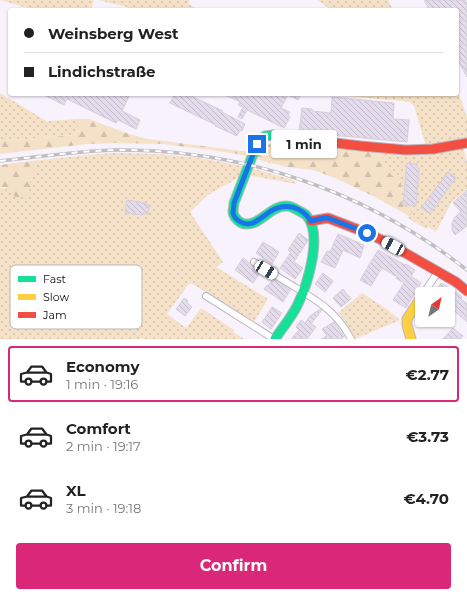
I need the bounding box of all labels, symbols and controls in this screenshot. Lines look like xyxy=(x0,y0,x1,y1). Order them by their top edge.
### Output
text: Weinsberg West xyxy=(48,24,178,43)
text: Lindichstraße xyxy=(48,62,156,81)
callout: 1 min xyxy=(271,130,337,158)
route end xyxy=(248,135,266,153)
text: 1 min xyxy=(286,136,322,152)
route start xyxy=(358,224,376,242)
car xyxy=(380,235,406,257)
car xyxy=(253,259,279,281)
legend xyxy=(10,265,142,329)
text: Fast xyxy=(43,272,67,286)
north arrow xyxy=(415,287,455,327)
map controls xyxy=(415,287,455,327)
text: Slow xyxy=(43,290,69,304)
text: Jam xyxy=(42,308,67,322)
icon: car xyxy=(18,356,54,392)
text: Economy xyxy=(66,357,139,376)
text: €2.77 xyxy=(406,365,449,384)
text: 1 min · 19:16 xyxy=(66,376,138,392)
icon: car xyxy=(18,418,54,454)
text: Comfort xyxy=(66,419,131,438)
text: €3.73 xyxy=(406,427,449,446)
text: 2 min · 19:17 xyxy=(66,438,141,454)
icon: car xyxy=(18,480,54,516)
text: XL xyxy=(66,481,85,500)
text: €4.70 xyxy=(404,489,449,508)
text: 3 min · 19:18 xyxy=(66,500,141,516)
button: Confirm xyxy=(16,543,451,589)

